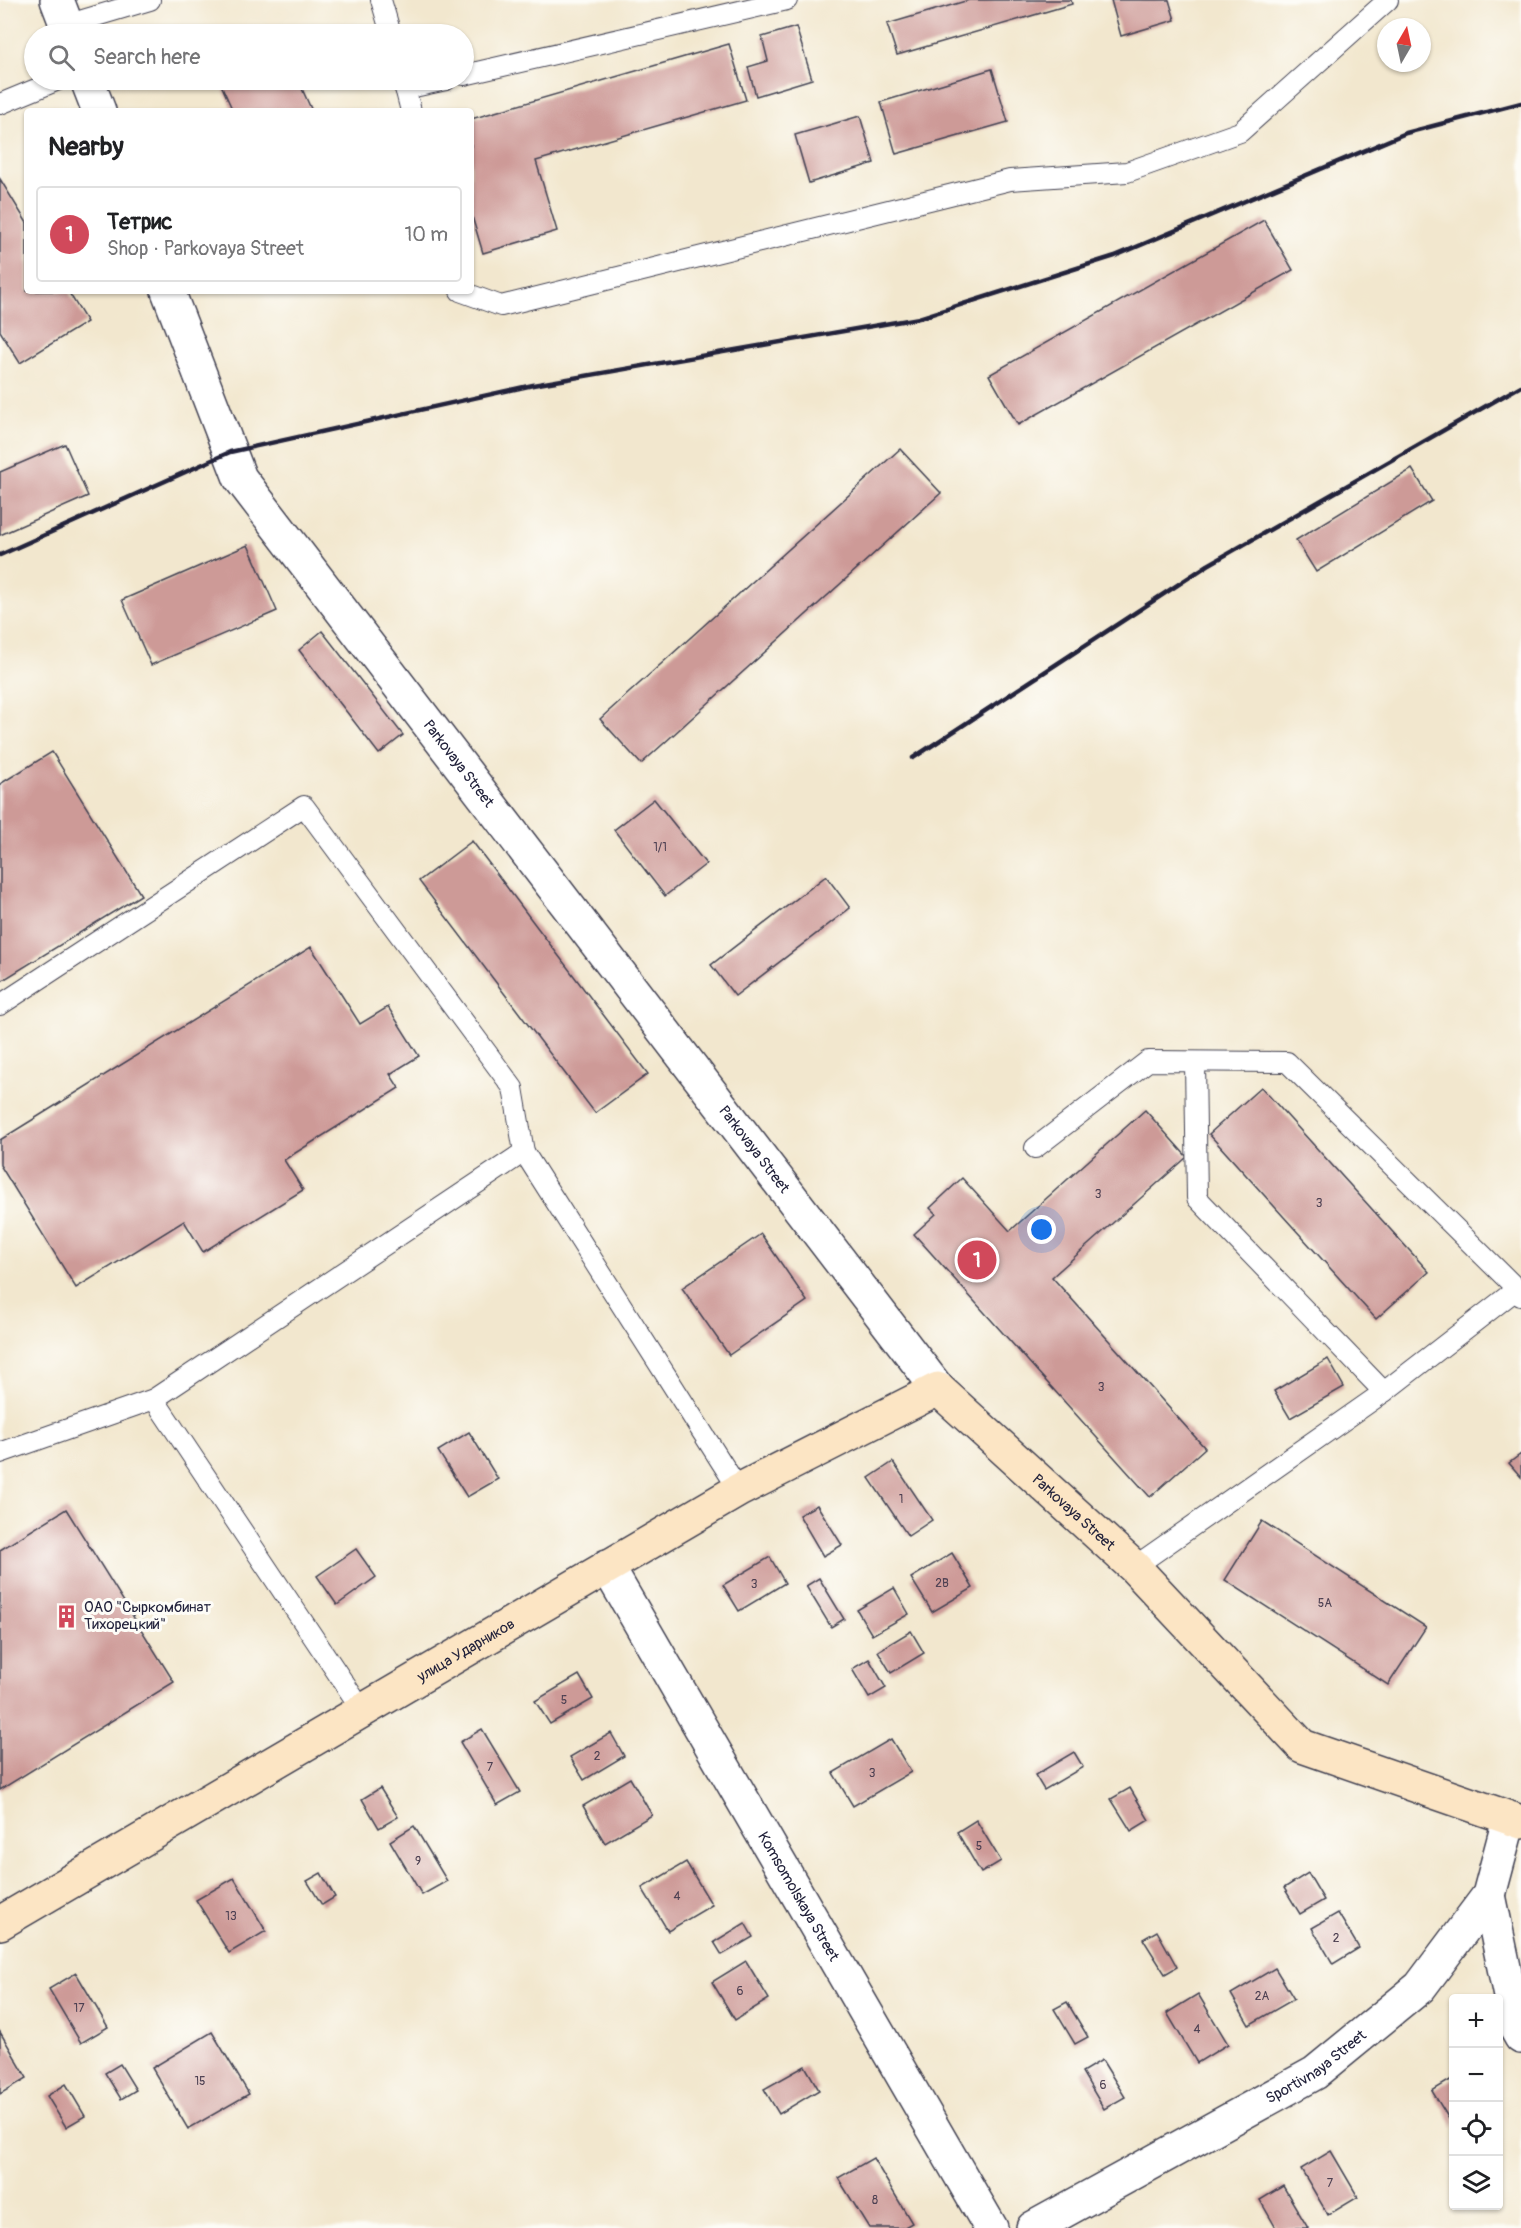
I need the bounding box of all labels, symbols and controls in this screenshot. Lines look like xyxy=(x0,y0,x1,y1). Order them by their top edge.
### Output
north arrow xyxy=(1377,18,1431,72)
search box xyxy=(24,24,474,90)
icon: search xyxy=(45,41,78,74)
text: Search here xyxy=(93,43,200,71)
text: Nearby xyxy=(48,131,124,163)
text: Тетрис xyxy=(107,208,172,236)
text: 1 xyxy=(66,222,73,247)
text: 10 m xyxy=(404,222,448,247)
text: Shop · Parkovaya Street xyxy=(107,236,304,261)
street label: Parkovaya Street xyxy=(419,716,499,812)
house number: 1/1 xyxy=(653,840,667,855)
street label: Parkovaya Street xyxy=(714,1102,794,1198)
house number: 3 xyxy=(1095,1187,1102,1202)
house number: 3 xyxy=(1316,1196,1323,1211)
your location xyxy=(1027,1215,1056,1244)
pin: 1 xyxy=(958,1238,996,1282)
house number: 3 xyxy=(1098,1380,1105,1395)
street label: Parkovaya Street xyxy=(1028,1470,1120,1556)
house number: 1 xyxy=(899,1492,903,1507)
house number: 2В xyxy=(935,1576,949,1591)
house number: 3 xyxy=(751,1577,758,1592)
house number: 5А xyxy=(1318,1596,1332,1611)
place label: ОАО "Сыркомбинат Тихорецкий" xyxy=(84,1598,212,1634)
building icon: ОАО "Сыркомбинат Тихорецкий" xyxy=(53,1603,79,1629)
street label: улица Ударников xyxy=(413,1614,518,1687)
house number: 5 xyxy=(561,1693,567,1708)
house number: 2 xyxy=(594,1749,601,1764)
house number: 7 xyxy=(487,1760,494,1775)
house number: 3 xyxy=(869,1766,876,1781)
street label: Komsomolskaya Street xyxy=(753,1829,844,1966)
house number: 5 xyxy=(976,1839,982,1854)
house number: 9 xyxy=(415,1854,421,1869)
house number: 4 xyxy=(674,1889,681,1904)
house number: 13 xyxy=(225,1909,237,1924)
house number: 2 xyxy=(1333,1931,1340,1946)
house number: 6 xyxy=(737,1984,744,1999)
house number: 2А xyxy=(1255,1989,1269,2004)
map controls xyxy=(1449,1994,1503,2210)
button: + xyxy=(1449,1994,1503,2048)
house number: 17 xyxy=(73,2001,85,2016)
house number: 4 xyxy=(1194,2022,1201,2037)
street label: Sportivnaya Street xyxy=(1263,2025,1371,2108)
button: − xyxy=(1449,2048,1503,2102)
house number: 15 xyxy=(194,2074,206,2089)
house number: 6 xyxy=(1100,2078,1107,2093)
button: locate xyxy=(1449,2102,1503,2156)
button: layers xyxy=(1449,2156,1503,2210)
house number: 7 xyxy=(1327,2176,1334,2191)
house number: 8 xyxy=(872,2193,878,2208)

